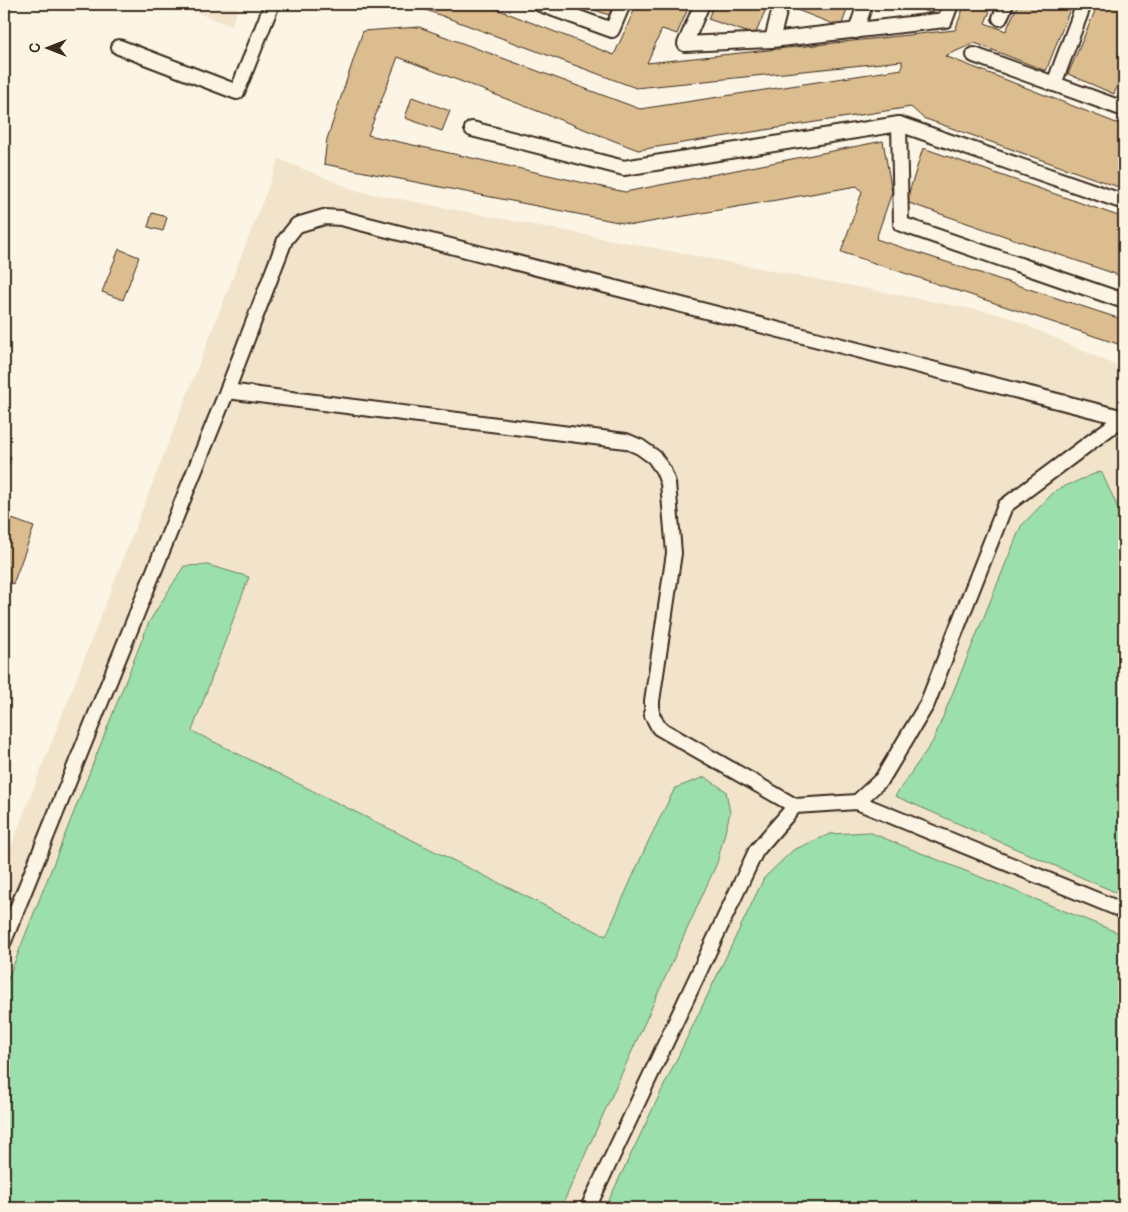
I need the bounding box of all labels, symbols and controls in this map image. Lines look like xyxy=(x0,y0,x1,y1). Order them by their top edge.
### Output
north arrow xyxy=(22,22,72,72)
text: С xyxy=(27,43,44,53)

